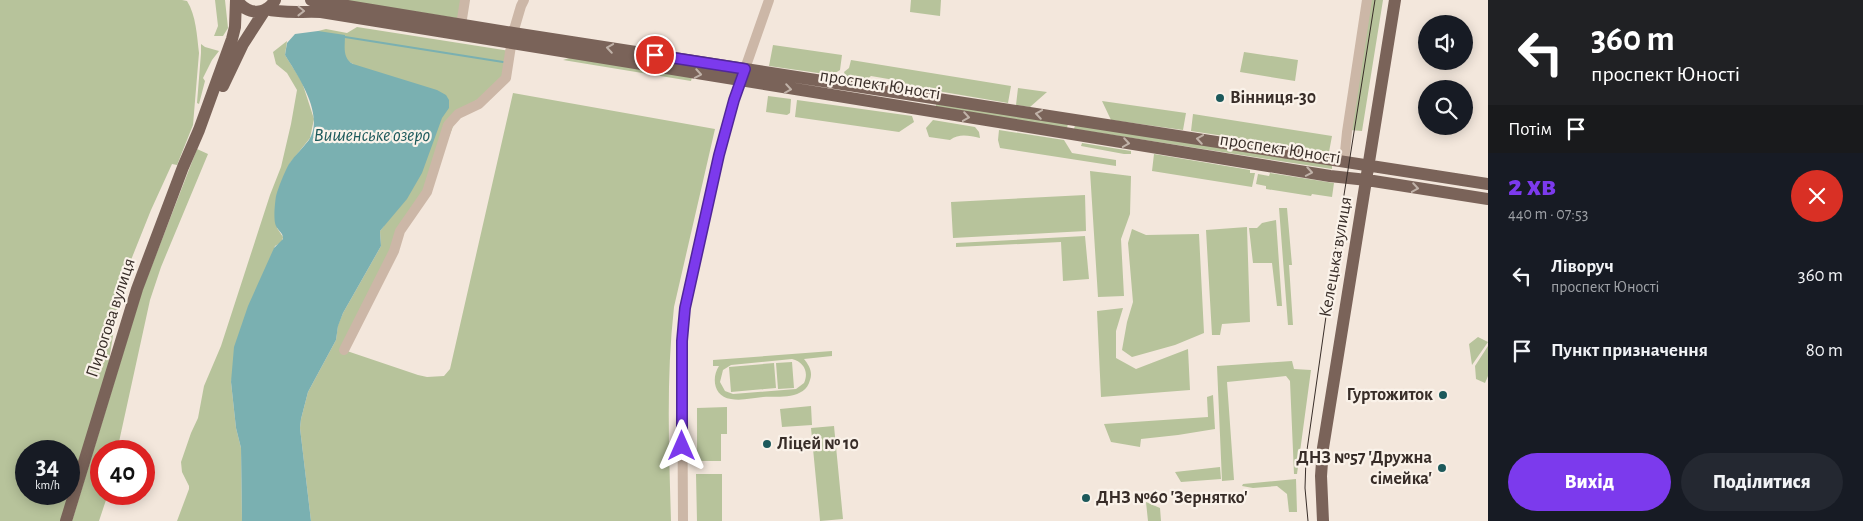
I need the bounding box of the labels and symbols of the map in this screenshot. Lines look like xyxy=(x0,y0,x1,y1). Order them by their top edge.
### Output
one-way arrow xyxy=(298,6,305,16)
pin xyxy=(634,34,676,76)
one-way arrow xyxy=(606,43,614,54)
street label: проспект Юності xyxy=(818,67,942,103)
one-way arrow xyxy=(693,68,702,78)
one-way arrow xyxy=(784,83,793,93)
place label: Вінниця-30 xyxy=(1230,89,1316,107)
marker: Вінниця-30 xyxy=(1214,92,1226,104)
one-way arrow xyxy=(1035,110,1044,120)
one-way arrow xyxy=(962,111,970,122)
water label: Вишенське озеро xyxy=(314,126,431,145)
street label: проспект Юності xyxy=(1218,131,1342,167)
one-way arrow xyxy=(1195,135,1204,145)
one-way arrow xyxy=(1122,137,1131,147)
one-way arrow xyxy=(1304,167,1313,177)
one-way arrow xyxy=(1411,182,1420,192)
street label: Келецька вулиця xyxy=(1317,195,1355,319)
street label: Пирогова вулиця xyxy=(83,256,139,380)
place label: Гуртожиток xyxy=(1346,386,1433,404)
marker: Гуртожиток xyxy=(1437,389,1449,401)
position arrow xyxy=(655,419,707,471)
place label: Ліцей № 10 xyxy=(777,435,859,453)
marker: Ліцей № 10 xyxy=(761,438,773,450)
speed limit sign: 40 xyxy=(90,440,155,505)
place label: ДНЗ №57 'Дружна сімейка' xyxy=(1296,449,1432,488)
marker: ДНЗ №57 'Дружна сімейка' xyxy=(1436,462,1448,474)
place label: ДНЗ №60 'Зернятко' xyxy=(1096,489,1248,507)
marker: ДНЗ №60 'Зернятко' xyxy=(1080,492,1092,504)

